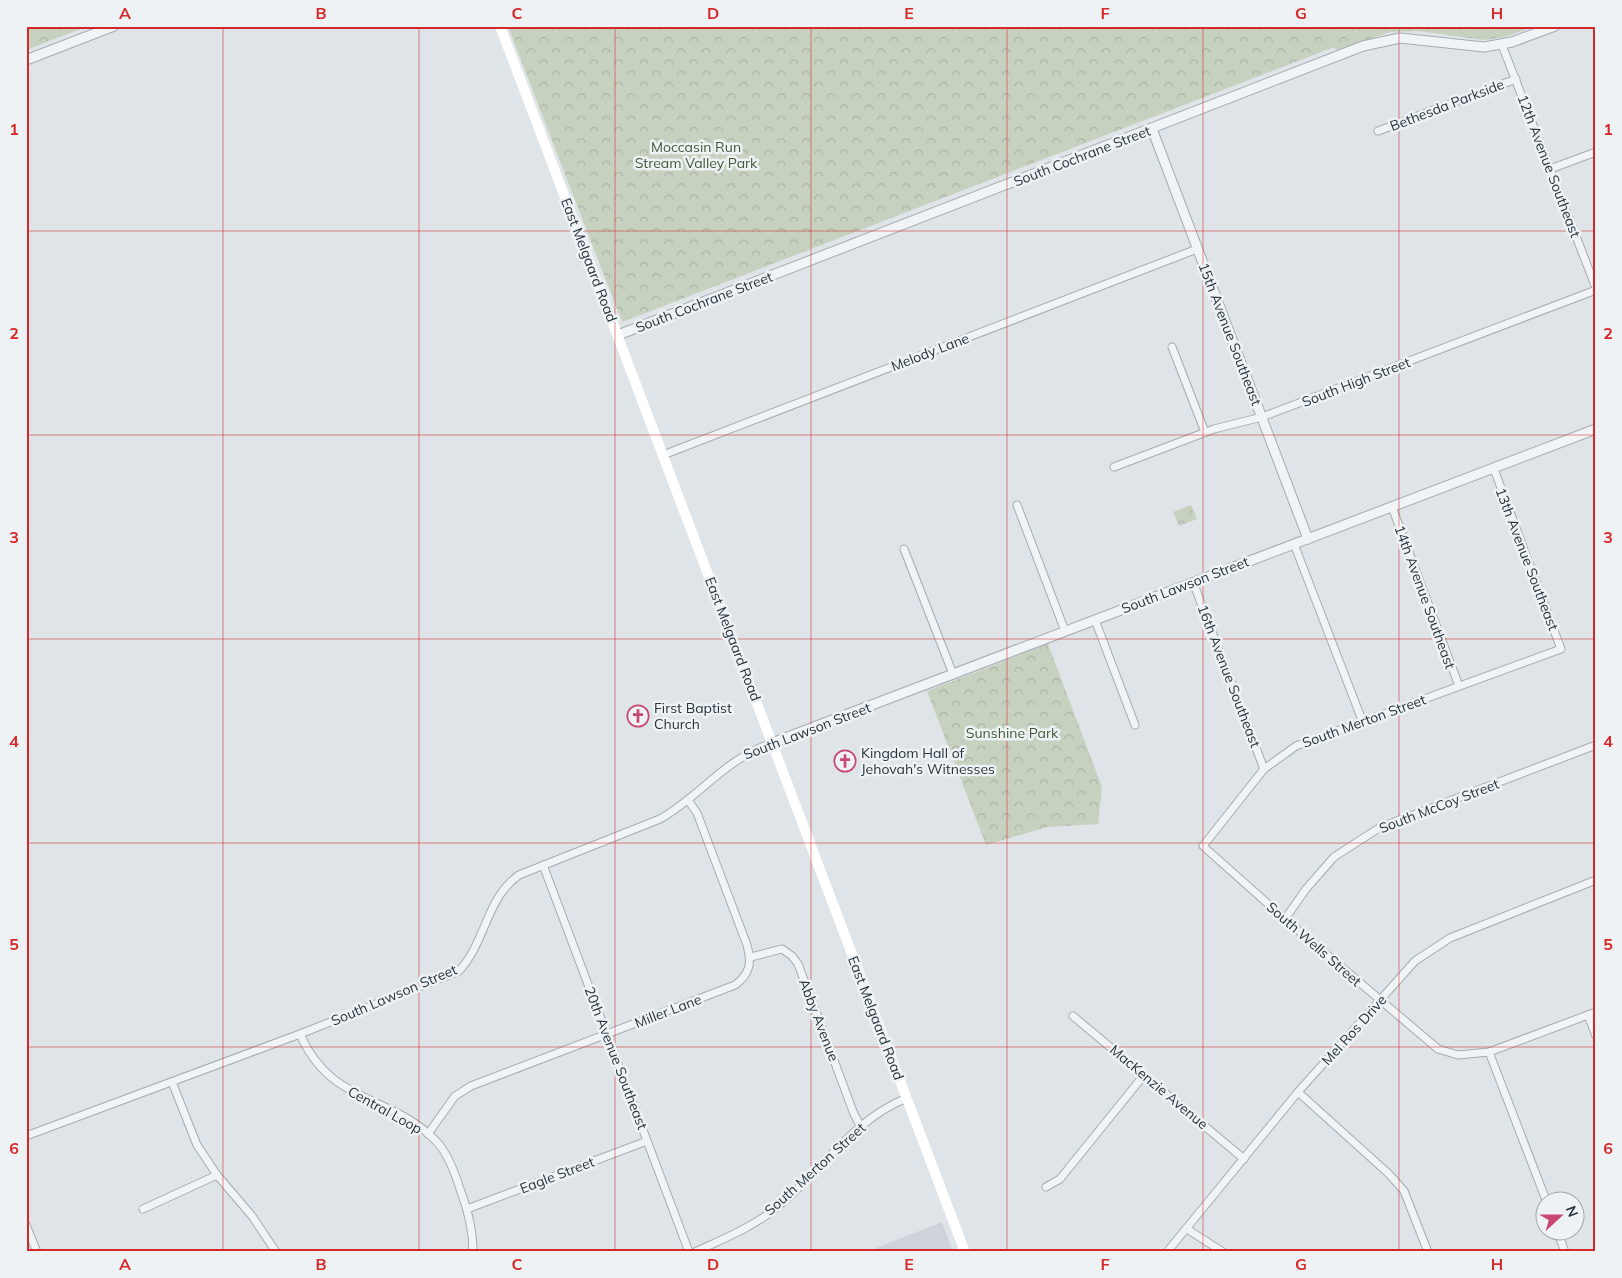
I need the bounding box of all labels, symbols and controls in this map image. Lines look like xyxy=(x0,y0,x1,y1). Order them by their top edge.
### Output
text: A xyxy=(119,3,131,23)
text: B xyxy=(315,3,327,23)
text: C xyxy=(512,3,523,23)
text: D xyxy=(707,3,719,23)
text: E xyxy=(904,3,914,23)
text: F xyxy=(1100,3,1110,23)
text: G xyxy=(1295,3,1307,23)
text: H xyxy=(1491,3,1503,23)
street label: Bethesda Parkside xyxy=(1387,75,1507,135)
street label: 12th Avenue Southeast xyxy=(1513,92,1585,240)
text: 1 xyxy=(9,119,19,139)
text: 1 xyxy=(1603,119,1613,139)
street label: South Cochrane Street xyxy=(1011,122,1153,190)
park label: Moccasin Run Stream Valley Park xyxy=(635,138,758,172)
street label: East Melgaard Road xyxy=(557,195,621,325)
street label: 15th Avenue Southeast xyxy=(1194,260,1266,408)
street label: South Cochrane Street xyxy=(633,268,775,336)
text: 2 xyxy=(9,323,19,343)
text: 2 xyxy=(1603,323,1613,343)
street label: Melody Lane xyxy=(888,329,972,375)
street label: South High Street xyxy=(1299,353,1413,411)
street label: 13th Avenue Southeast xyxy=(1491,485,1563,633)
street label: 14th Avenue Southeast xyxy=(1391,523,1459,671)
text: 3 xyxy=(9,527,19,547)
text: 3 xyxy=(1603,527,1613,547)
street label: South Lawson Street xyxy=(1119,552,1251,618)
street label: East Melgaard Road xyxy=(701,574,765,704)
street label: 16th Avenue Southeast xyxy=(1193,602,1265,750)
street label: South Merton Street xyxy=(1300,690,1428,752)
street label: South Lawson Street xyxy=(741,698,873,764)
place label: First Baptist Church xyxy=(654,699,732,733)
church icon: First Baptist Church xyxy=(626,704,650,728)
park label: Sunshine Park xyxy=(966,724,1059,742)
text: 4 xyxy=(9,731,19,751)
text: 4 xyxy=(1603,731,1613,751)
place label: Kingdom Hall of Jehovah's Witnesses xyxy=(861,744,995,778)
church icon: Kingdom Hall of Jehovah's Witnesses xyxy=(833,749,857,773)
street label: South McCoy Street xyxy=(1376,775,1502,837)
street label: South Wells Street xyxy=(1263,898,1365,990)
text: 5 xyxy=(9,934,19,954)
text: 5 xyxy=(1603,934,1613,954)
street label: East Melgaard Road xyxy=(844,953,908,1083)
street label: South Lawson Street xyxy=(328,960,460,1030)
street label: Abby Avenue xyxy=(795,976,843,1064)
street label: 20th Avenue Southeast xyxy=(580,984,652,1132)
street label: Miller Lane xyxy=(632,990,704,1032)
street label: Mel Ros Drive xyxy=(1318,991,1390,1069)
street label: MacKenzie Avenue xyxy=(1106,1041,1212,1133)
street label: Central Loop xyxy=(345,1082,425,1138)
street label: South Merton Street xyxy=(761,1119,869,1219)
text: 6 xyxy=(9,1138,19,1158)
text: 6 xyxy=(1603,1138,1613,1158)
street label: Eagle Street xyxy=(517,1153,597,1197)
north arrow xyxy=(1534,1190,1584,1240)
text: N xyxy=(1562,1203,1582,1220)
text: A xyxy=(119,1254,131,1274)
text: B xyxy=(315,1254,327,1274)
text: C xyxy=(512,1254,523,1274)
text: D xyxy=(707,1254,719,1274)
text: E xyxy=(904,1254,914,1274)
text: F xyxy=(1100,1254,1110,1274)
text: G xyxy=(1295,1254,1307,1274)
text: H xyxy=(1491,1254,1503,1274)

